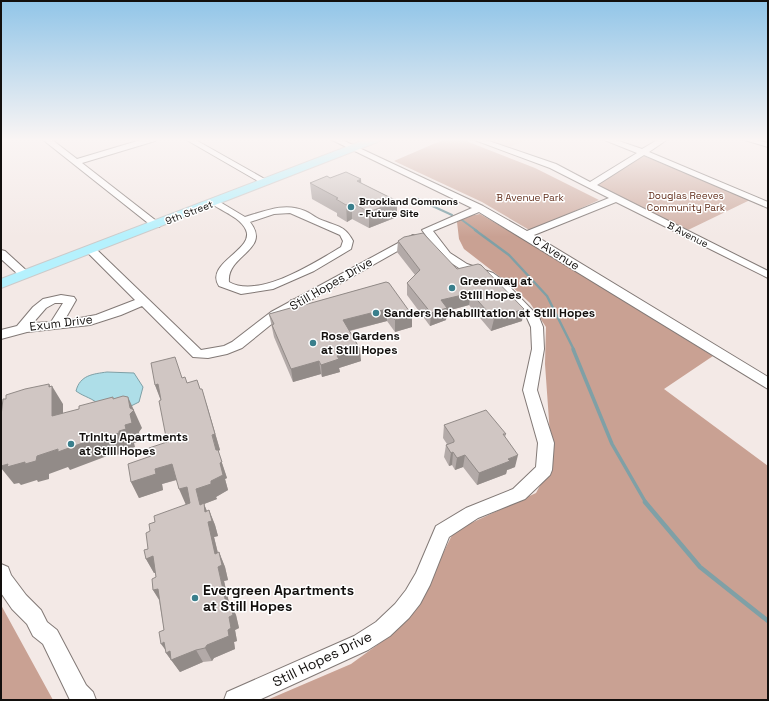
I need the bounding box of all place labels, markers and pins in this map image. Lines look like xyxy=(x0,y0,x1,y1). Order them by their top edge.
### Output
place label: Brookland Commons - Future Site xyxy=(359,195,458,220)
marker: Brookland Commons - Future Site xyxy=(346,202,356,212)
place label: Greenway at Still Hopes xyxy=(460,273,532,303)
marker: Greenway at Still Hopes xyxy=(447,283,457,293)
place label: Sanders Rehabilitation at Still Hopes xyxy=(384,305,595,321)
marker: Sanders Rehabilitation at Still Hopes xyxy=(371,308,381,318)
place label: Rose Gardens at Still Hopes xyxy=(321,328,400,358)
marker: Rose Gardens at Still Hopes xyxy=(308,338,318,348)
place label: Trinity Apartments at Still Hopes xyxy=(79,429,188,459)
marker: Trinity Apartments at Still Hopes xyxy=(66,439,76,449)
place label: Evergreen Apartments at Still Hopes xyxy=(203,581,354,615)
marker: Evergreen Apartments at Still Hopes xyxy=(190,593,200,603)

